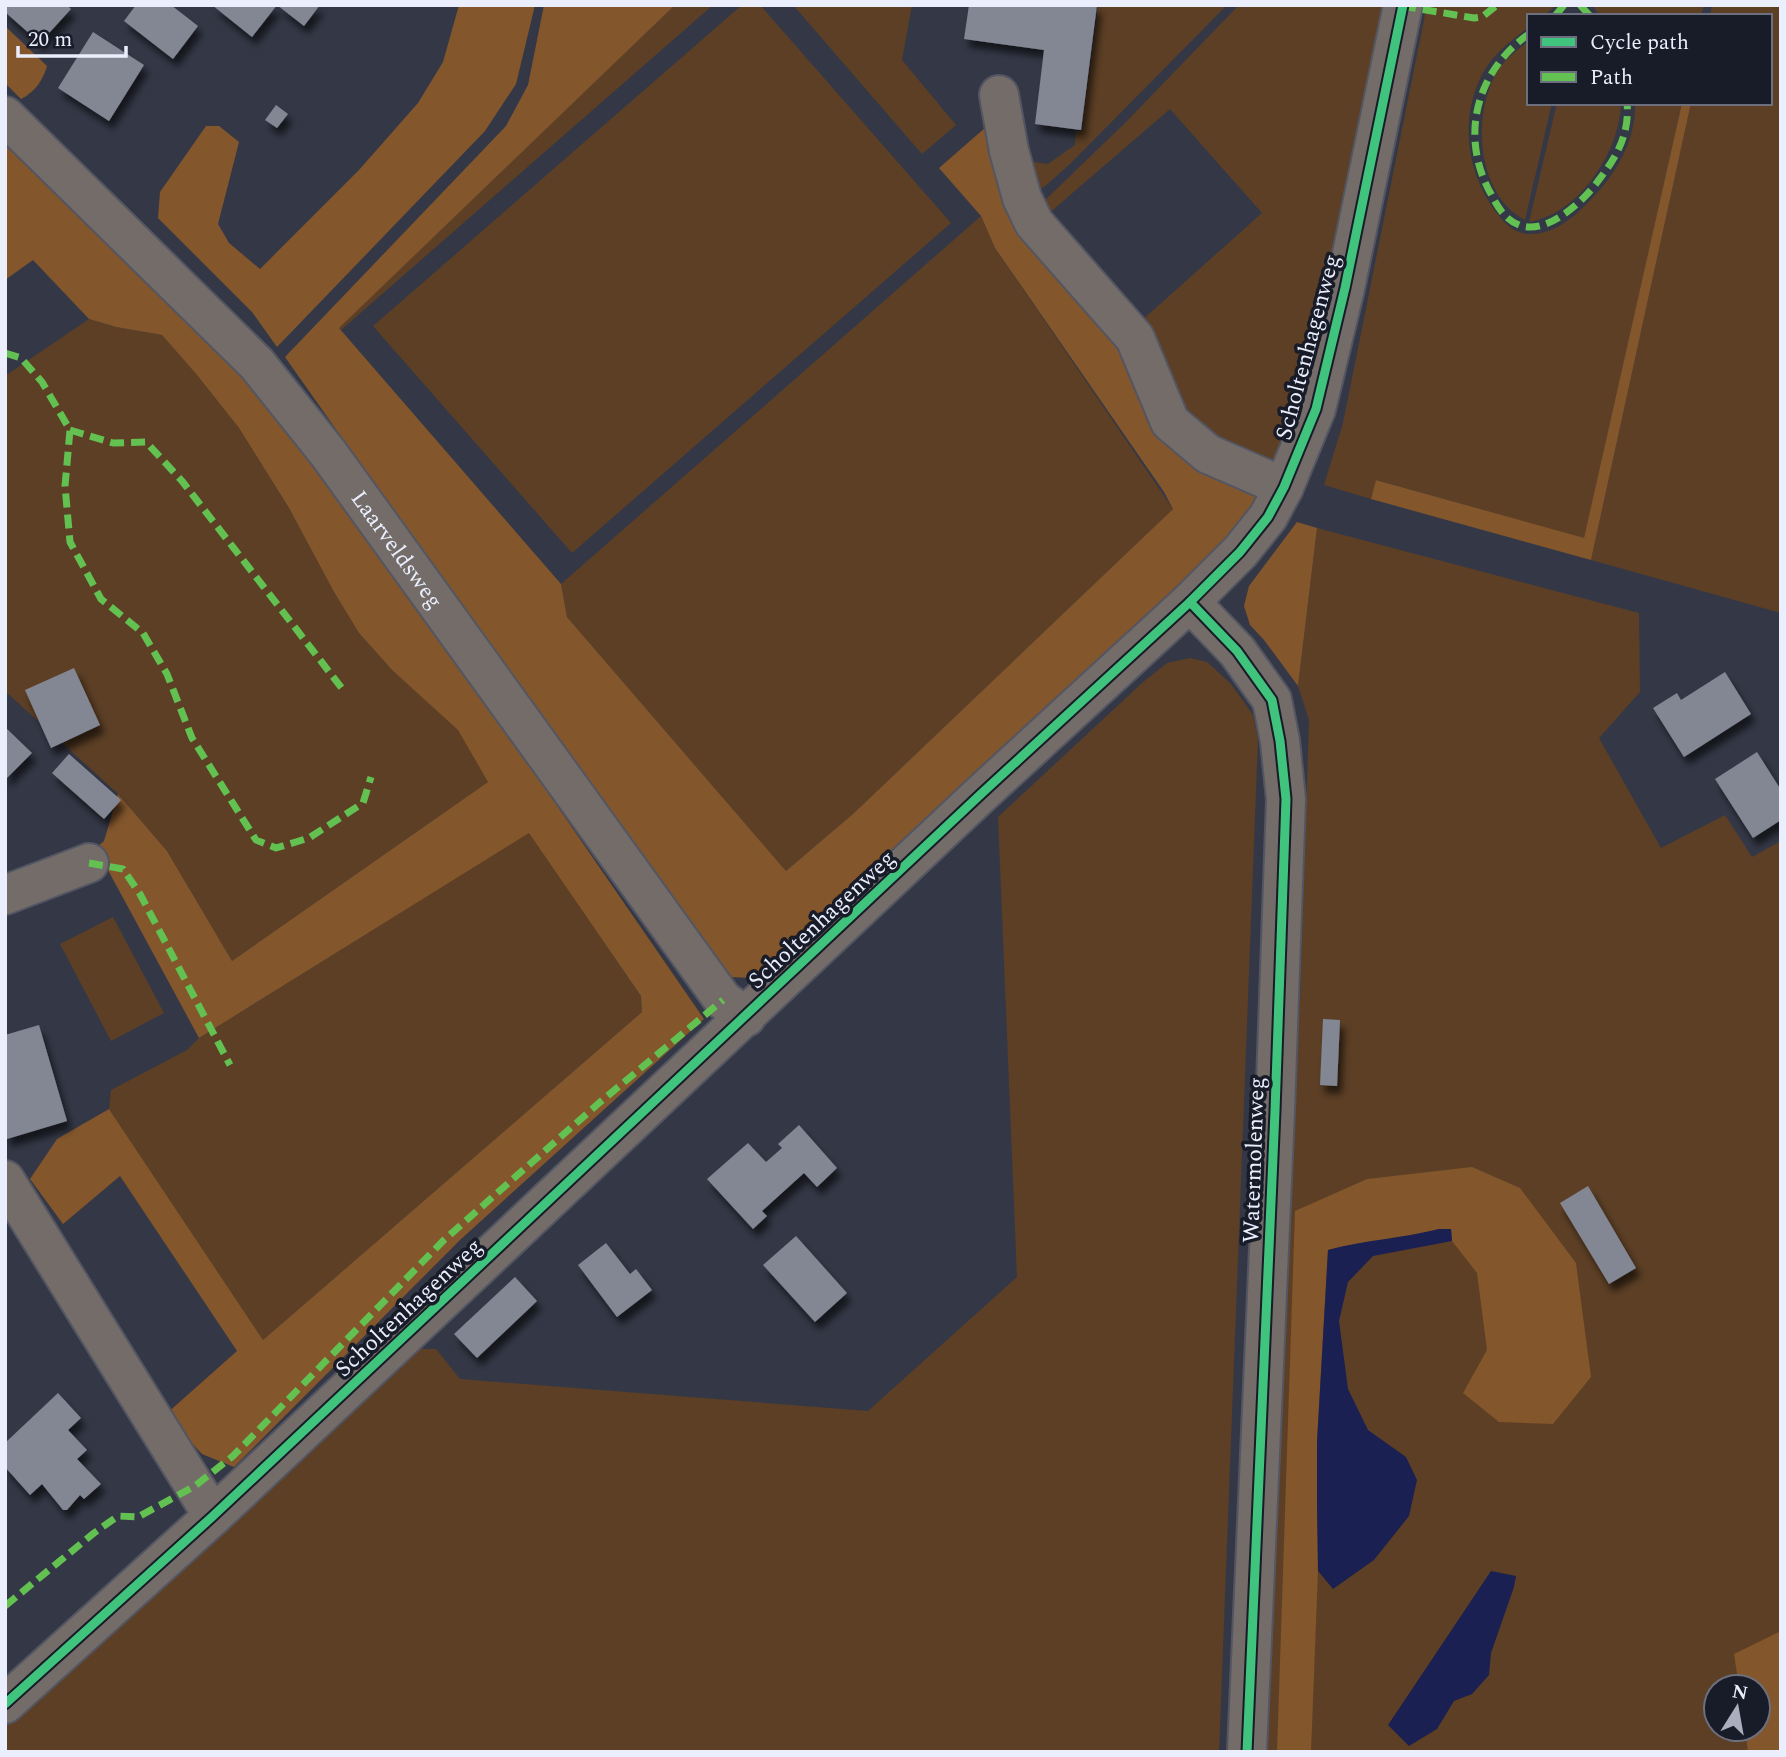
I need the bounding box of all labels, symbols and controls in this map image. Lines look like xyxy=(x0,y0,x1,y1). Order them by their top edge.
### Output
scale bar xyxy=(18,14,126,58)
legend xyxy=(1527,14,1772,105)
text: 20 m xyxy=(28,24,72,56)
text: Cycle path xyxy=(1590,27,1689,59)
text: Path xyxy=(1590,62,1633,94)
street label: Scholtenhagenweg xyxy=(1267,251,1350,444)
street label: Laarveldsweg xyxy=(341,483,451,617)
street label: Scholtenhagenweg xyxy=(740,842,904,998)
street label: Watermolenweg xyxy=(1234,1076,1275,1244)
street label: Scholtenhagenweg xyxy=(327,1230,491,1386)
north arrow xyxy=(1702,1673,1772,1743)
text: N xyxy=(1730,1677,1750,1708)

